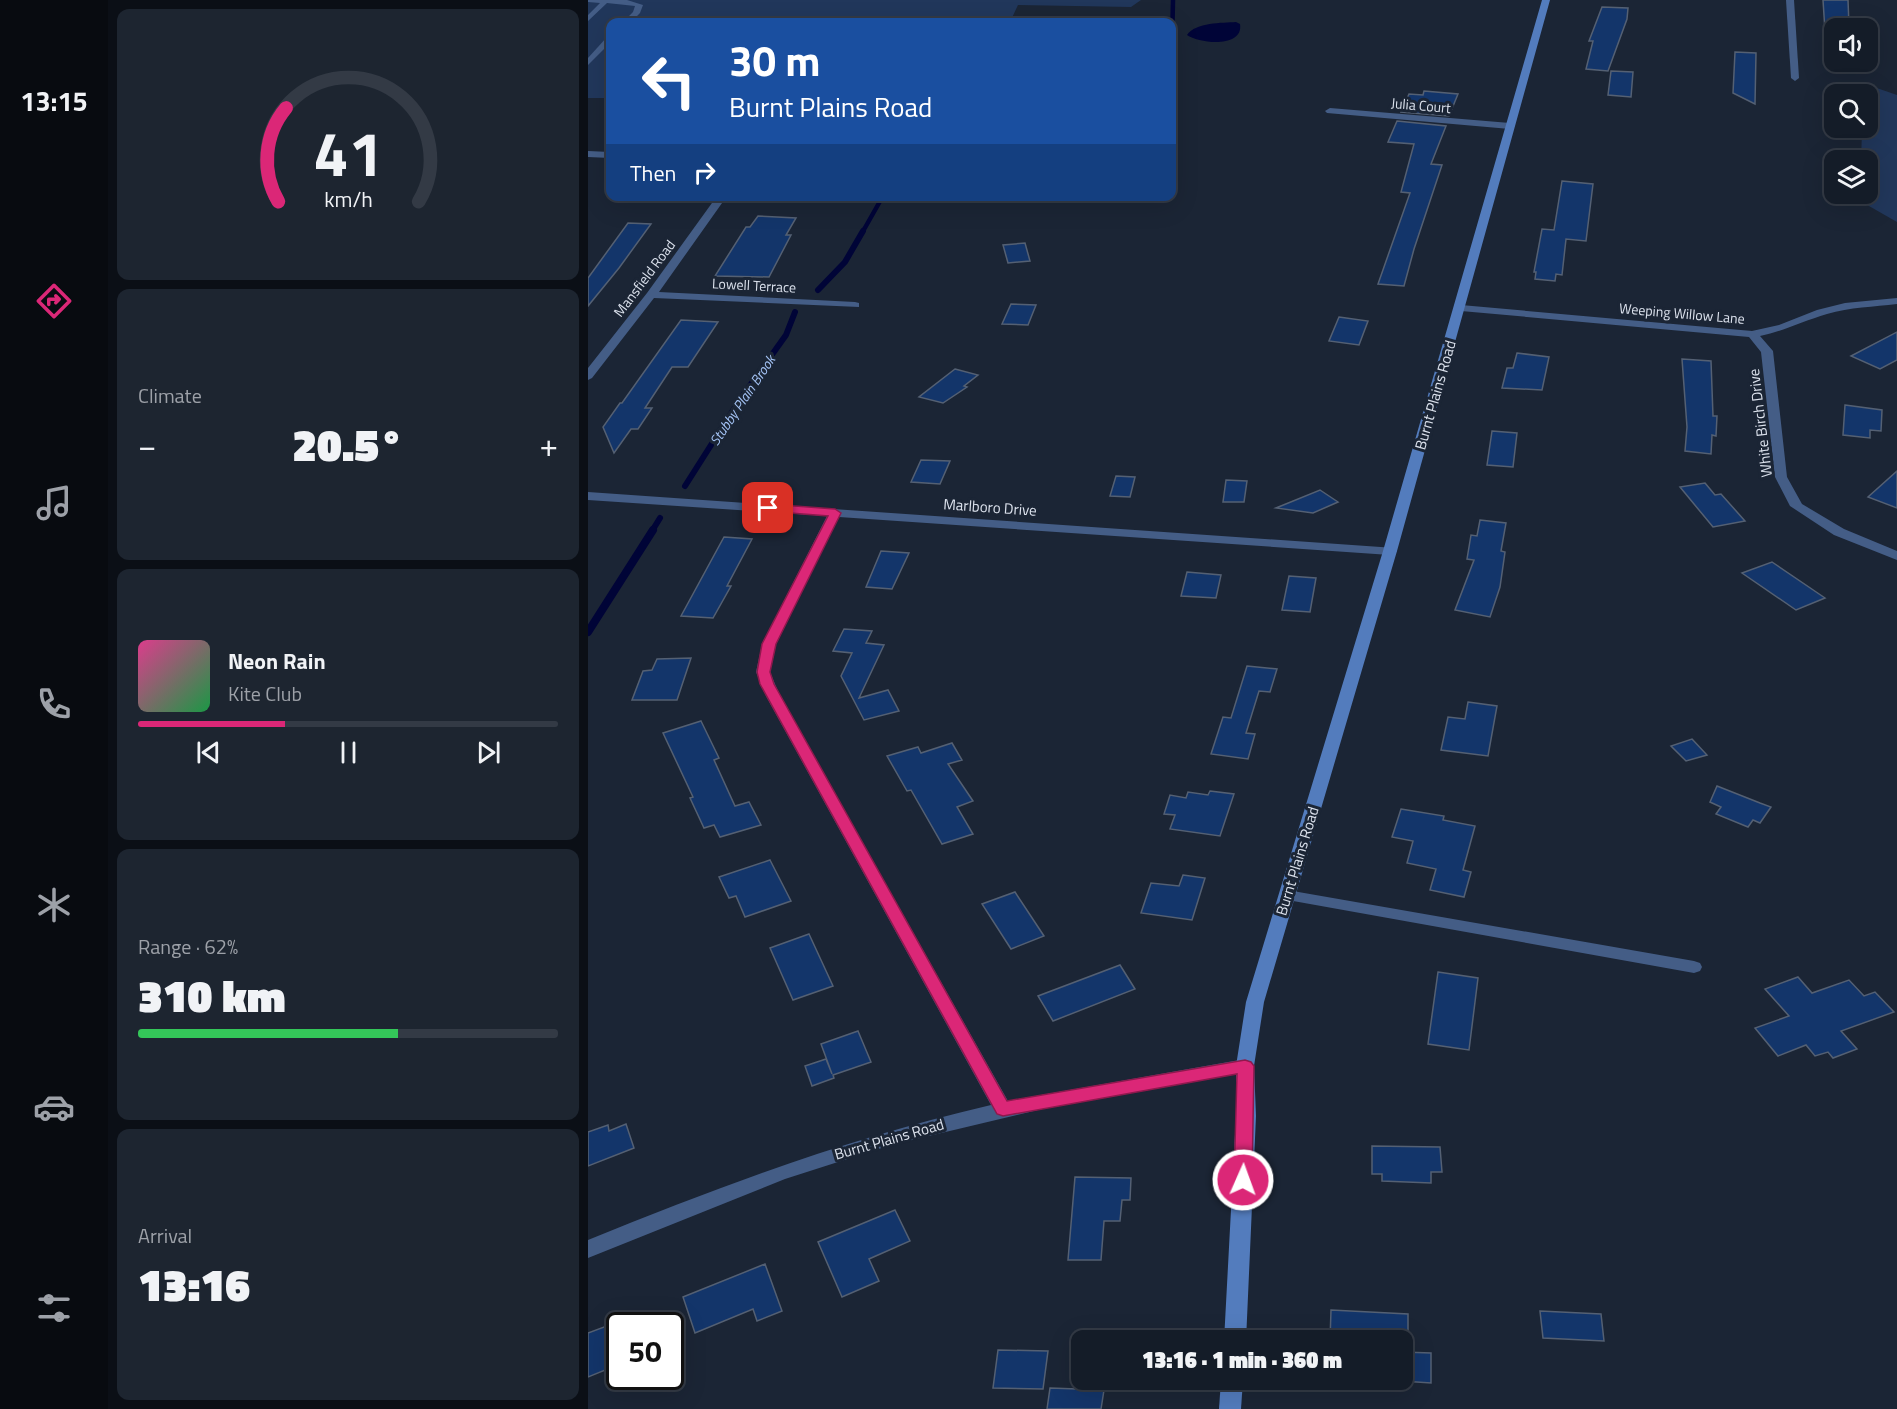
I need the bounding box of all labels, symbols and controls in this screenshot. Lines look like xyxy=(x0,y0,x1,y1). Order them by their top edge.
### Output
map controls xyxy=(1824,18,1878,204)
button: sound xyxy=(1824,18,1878,72)
text: 30 m xyxy=(729,28,821,92)
icon: left xyxy=(630,42,708,120)
text: 13:15 xyxy=(20,80,88,121)
button: search xyxy=(1824,84,1878,138)
text: Burnt Plains Road xyxy=(729,86,932,127)
street label: Julia Court xyxy=(1390,92,1452,118)
text: 41 xyxy=(313,105,383,200)
button: layers xyxy=(1824,150,1878,204)
text: Then xyxy=(630,156,676,190)
icon: right xyxy=(688,156,721,189)
text: km/h xyxy=(324,183,372,215)
street label: Mansfield Road xyxy=(608,235,680,321)
street label: Lowell Terrace xyxy=(711,272,797,298)
icon: directions xyxy=(33,280,75,322)
street label: Weeping Willow Lane xyxy=(1618,297,1746,329)
street label: Burnt Plains Road xyxy=(1408,338,1462,452)
water label: Stubby Plain Brook xyxy=(704,349,781,449)
street label: White Birch Drive xyxy=(1742,367,1778,479)
text: Climate xyxy=(138,380,202,411)
text: 20.5° xyxy=(292,410,404,478)
text: − xyxy=(138,420,156,470)
text: + xyxy=(540,420,558,470)
icon: music xyxy=(33,482,75,524)
pin xyxy=(742,482,793,533)
icon: arrive xyxy=(751,491,784,524)
street label: Marlboro Drive xyxy=(942,492,1038,522)
text: Neon Rain xyxy=(228,644,326,678)
text: Kite Club xyxy=(228,678,302,709)
icon: phone xyxy=(33,683,75,725)
icon: previous xyxy=(192,736,225,769)
icon: pause xyxy=(332,736,365,769)
icon: next xyxy=(472,736,505,769)
street label: Burnt Plains Road xyxy=(1269,804,1325,918)
icon: climate xyxy=(33,884,75,926)
text: Range · 62% xyxy=(138,931,238,962)
text: 310 km xyxy=(138,961,286,1029)
icon: car xyxy=(33,1086,75,1128)
street label: Burnt Plains Road xyxy=(832,1112,946,1166)
position arrow xyxy=(1211,1148,1275,1212)
text: Arrival xyxy=(138,1220,192,1251)
text: 13:16 xyxy=(138,1250,250,1318)
icon: filters xyxy=(33,1287,75,1329)
speed limit sign: 50 xyxy=(606,1312,684,1390)
text: 13:16 · 1 min · 360 m xyxy=(1142,1343,1342,1377)

